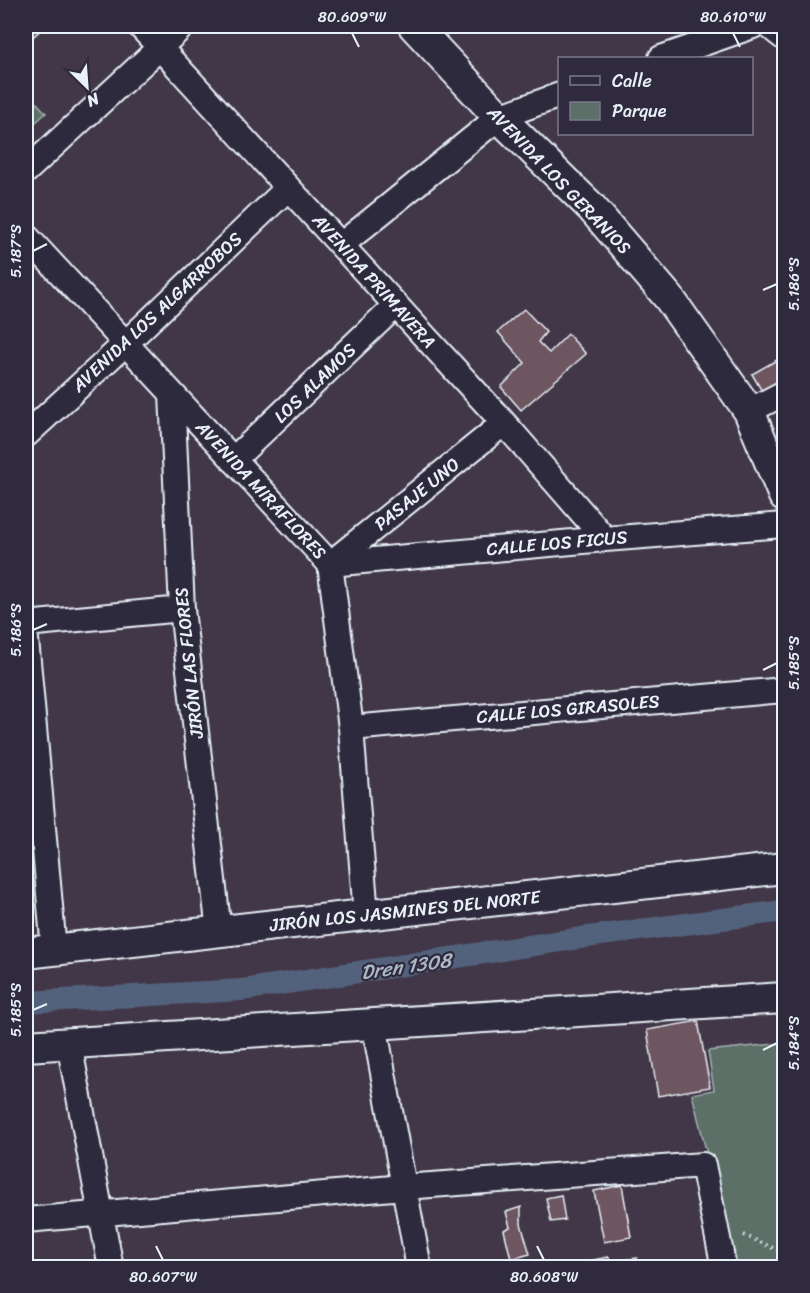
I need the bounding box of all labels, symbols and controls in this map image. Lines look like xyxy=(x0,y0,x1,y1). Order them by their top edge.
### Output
text: 80.609°W xyxy=(318,4,387,30)
text: 80.610°W xyxy=(700,4,766,30)
north arrow xyxy=(57,57,117,117)
legend xyxy=(558,57,753,135)
text: Calle xyxy=(612,65,652,97)
text: N xyxy=(81,84,105,116)
text: Parque xyxy=(612,95,667,127)
street label: AVENIDA LOS GERANIOS xyxy=(478,97,639,262)
street label: AVENIDA PRIMAVERA xyxy=(303,205,444,356)
text: 5.187°S xyxy=(3,224,29,278)
street label: AVENIDA LOS ALGARROBOS xyxy=(63,224,250,401)
text: 5.186°S xyxy=(781,257,807,311)
street label: LOS ALAMOS xyxy=(266,335,364,431)
street label: AVENIDA MIRAFLORES xyxy=(187,412,335,567)
street label: PASAJE UNO xyxy=(367,449,467,539)
street label: CALLE LOS FICUS xyxy=(485,521,629,565)
street label: JIRÓN LAS FLORES xyxy=(165,585,213,741)
text: 5.186°S xyxy=(3,603,29,657)
text: 5.185°S xyxy=(781,635,807,690)
street label: CALLE LOS GIRASOLES xyxy=(475,685,661,733)
street label: JIRÓN LOS JASMINES DEL NORTE xyxy=(267,881,543,941)
water label: Dren 1308 xyxy=(359,942,456,990)
text: 5.185°S xyxy=(3,982,29,1037)
text: 5.184°S xyxy=(781,1015,807,1070)
text: 80.607°W xyxy=(129,1264,197,1290)
text: 80.608°W xyxy=(510,1264,578,1290)

